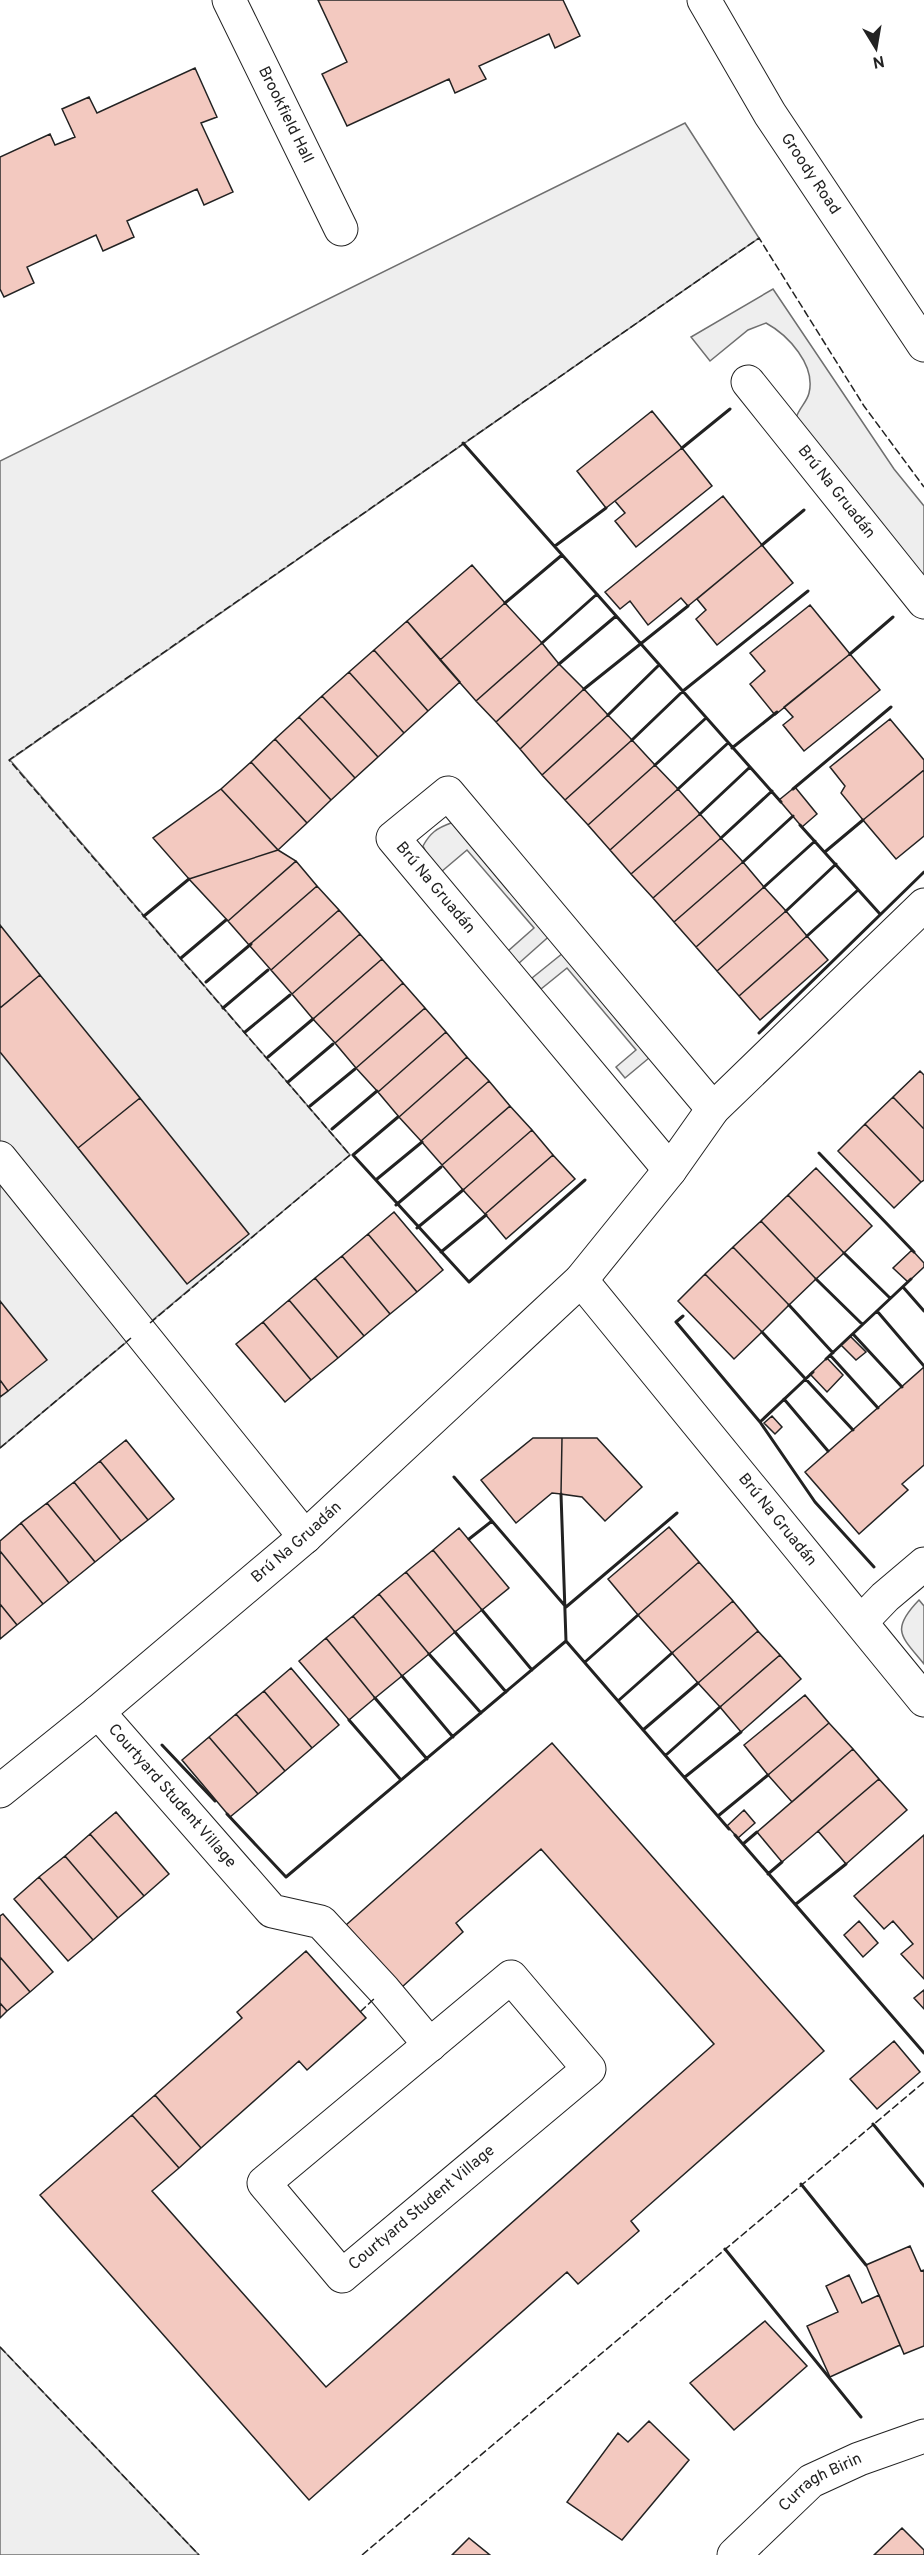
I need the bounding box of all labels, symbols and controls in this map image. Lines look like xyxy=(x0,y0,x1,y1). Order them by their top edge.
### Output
north arrow xyxy=(846,18,906,78)
text: N xyxy=(871,50,886,72)
street label: Brookfield Hall xyxy=(253,63,317,167)
street label: Groody Road xyxy=(776,130,844,219)
street label: Brú Na Gruadán xyxy=(793,441,879,543)
street label: Brú Na Gruadán xyxy=(391,838,479,938)
street label: Brú Na Gruadán xyxy=(733,1470,821,1570)
street label: Brú Na Gruadán xyxy=(248,1498,346,1588)
street label: Courtyard Student Village xyxy=(103,1720,240,1873)
street label: Courtyard Student Village xyxy=(345,2141,499,2275)
street label: Curragh Birin xyxy=(775,2449,865,2516)

